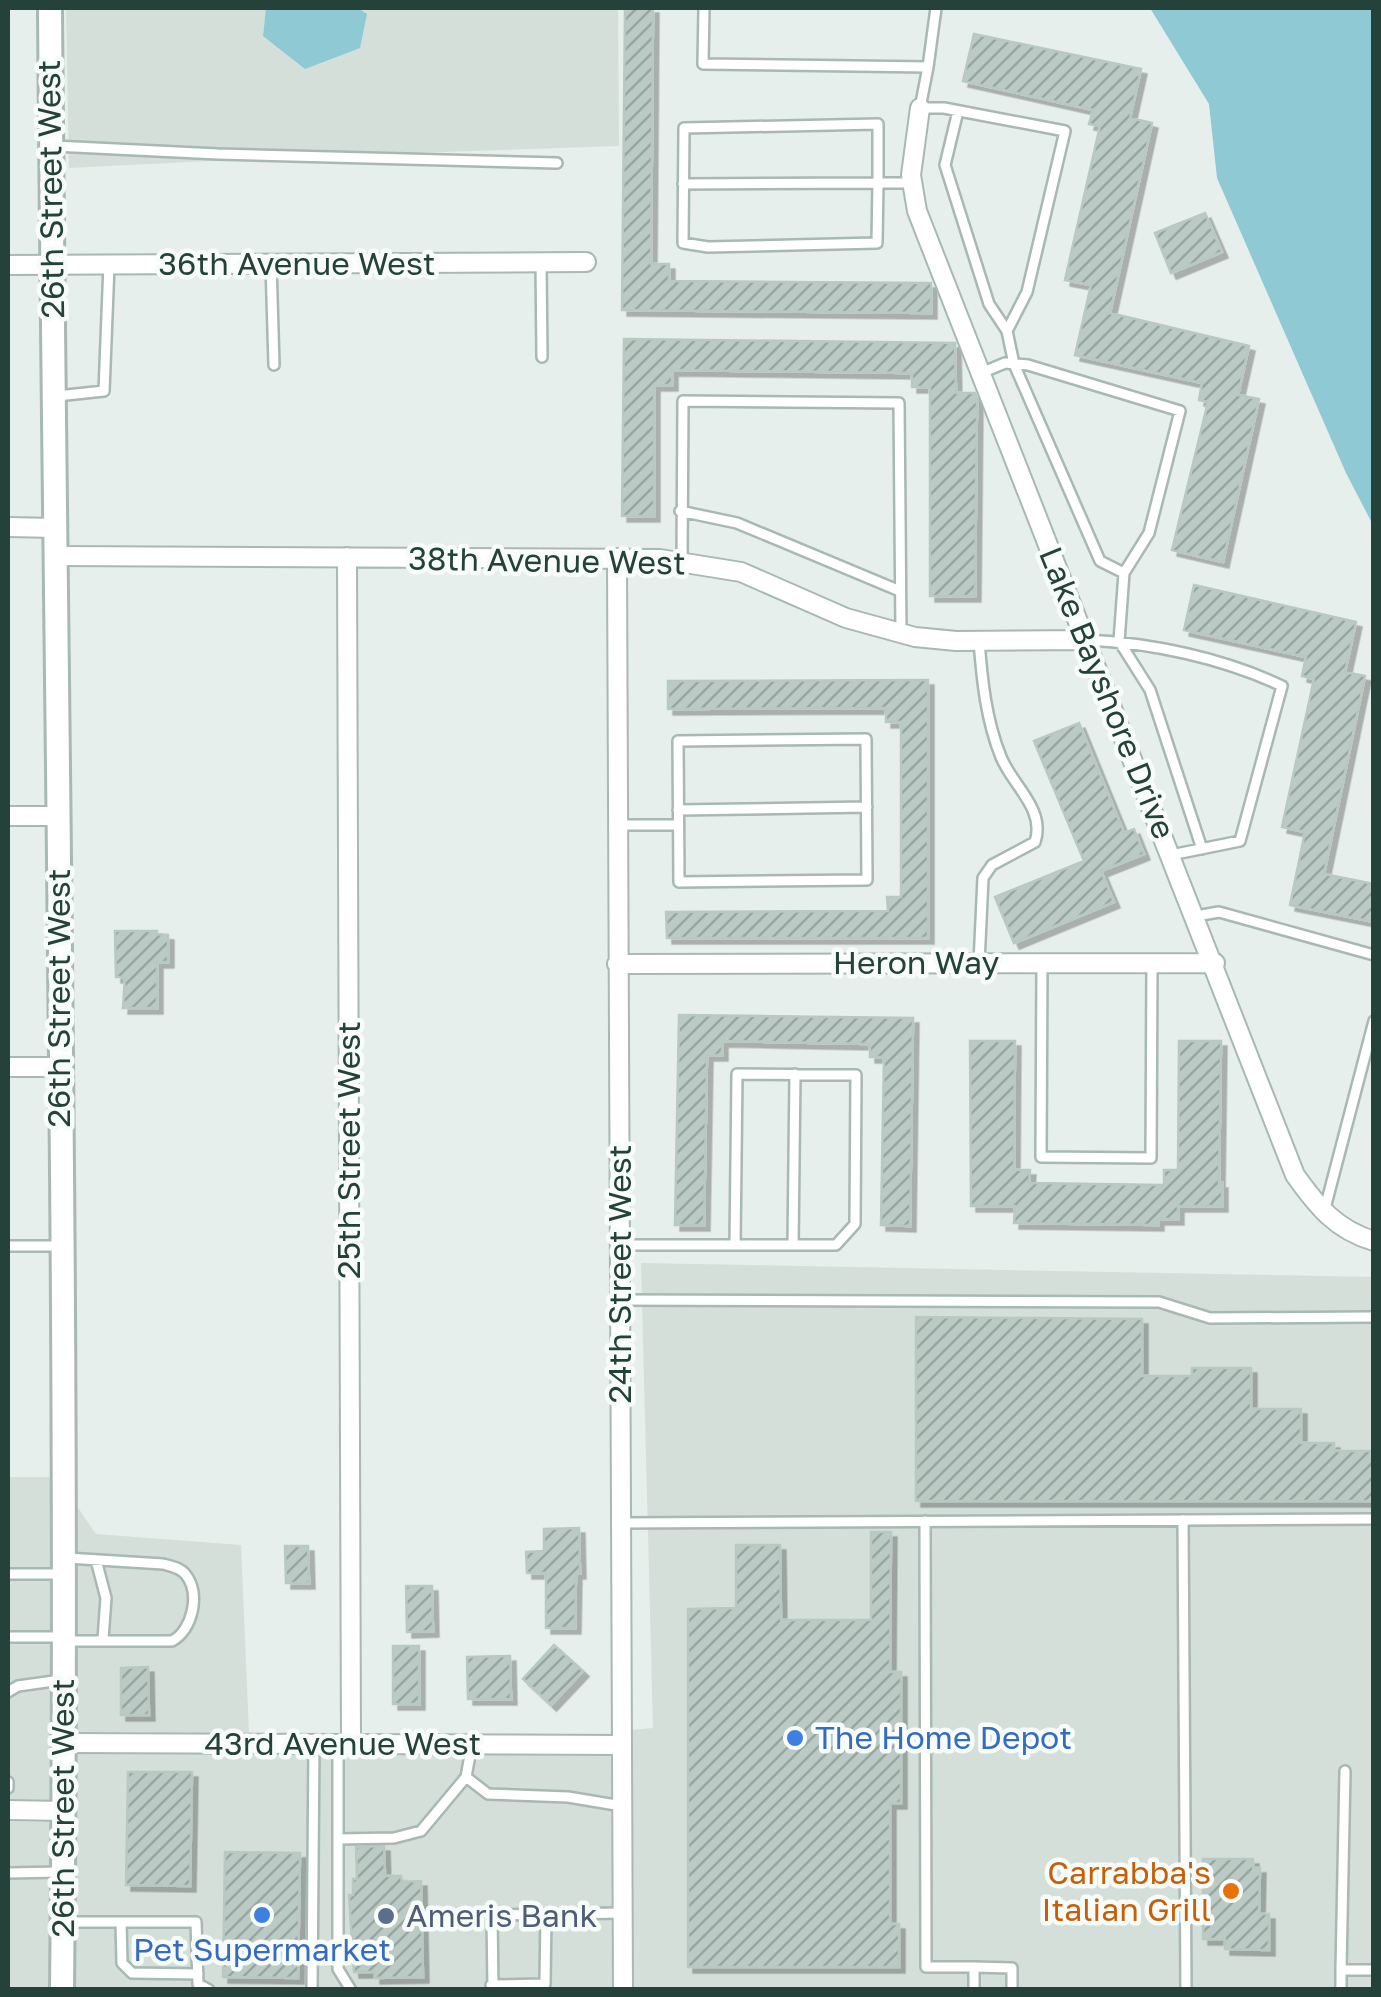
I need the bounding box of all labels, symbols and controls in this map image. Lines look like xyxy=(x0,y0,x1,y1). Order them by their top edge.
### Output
street label: 26th Street West xyxy=(29,59,71,319)
street label: 36th Avenue West xyxy=(158,244,436,282)
street label: 38th Avenue West xyxy=(408,539,686,581)
street label: Lake Bayshore Drive xyxy=(1032,541,1184,844)
street label: 26th Street West xyxy=(39,869,77,1127)
street label: Heron Way xyxy=(833,943,999,981)
street label: 25th Street West xyxy=(329,1021,367,1279)
street label: 24th Street West xyxy=(600,1144,638,1404)
street label: 26th Street West xyxy=(43,1679,81,1937)
place label: The Home Depot xyxy=(815,1718,1072,1756)
street label: 43rd Avenue West xyxy=(205,1724,481,1762)
marker: The Home Depot xyxy=(784,1727,806,1749)
place label: Carrabba's Italian Grill xyxy=(1041,1853,1211,1928)
marker: Carrabba's Italian Grill xyxy=(1220,1880,1242,1902)
place label: Ameris Bank xyxy=(406,1896,598,1934)
marker: Pet Supermarket xyxy=(251,1904,273,1926)
marker: Ameris Bank xyxy=(375,1905,397,1927)
place label: Pet Supermarket xyxy=(133,1930,391,1968)

